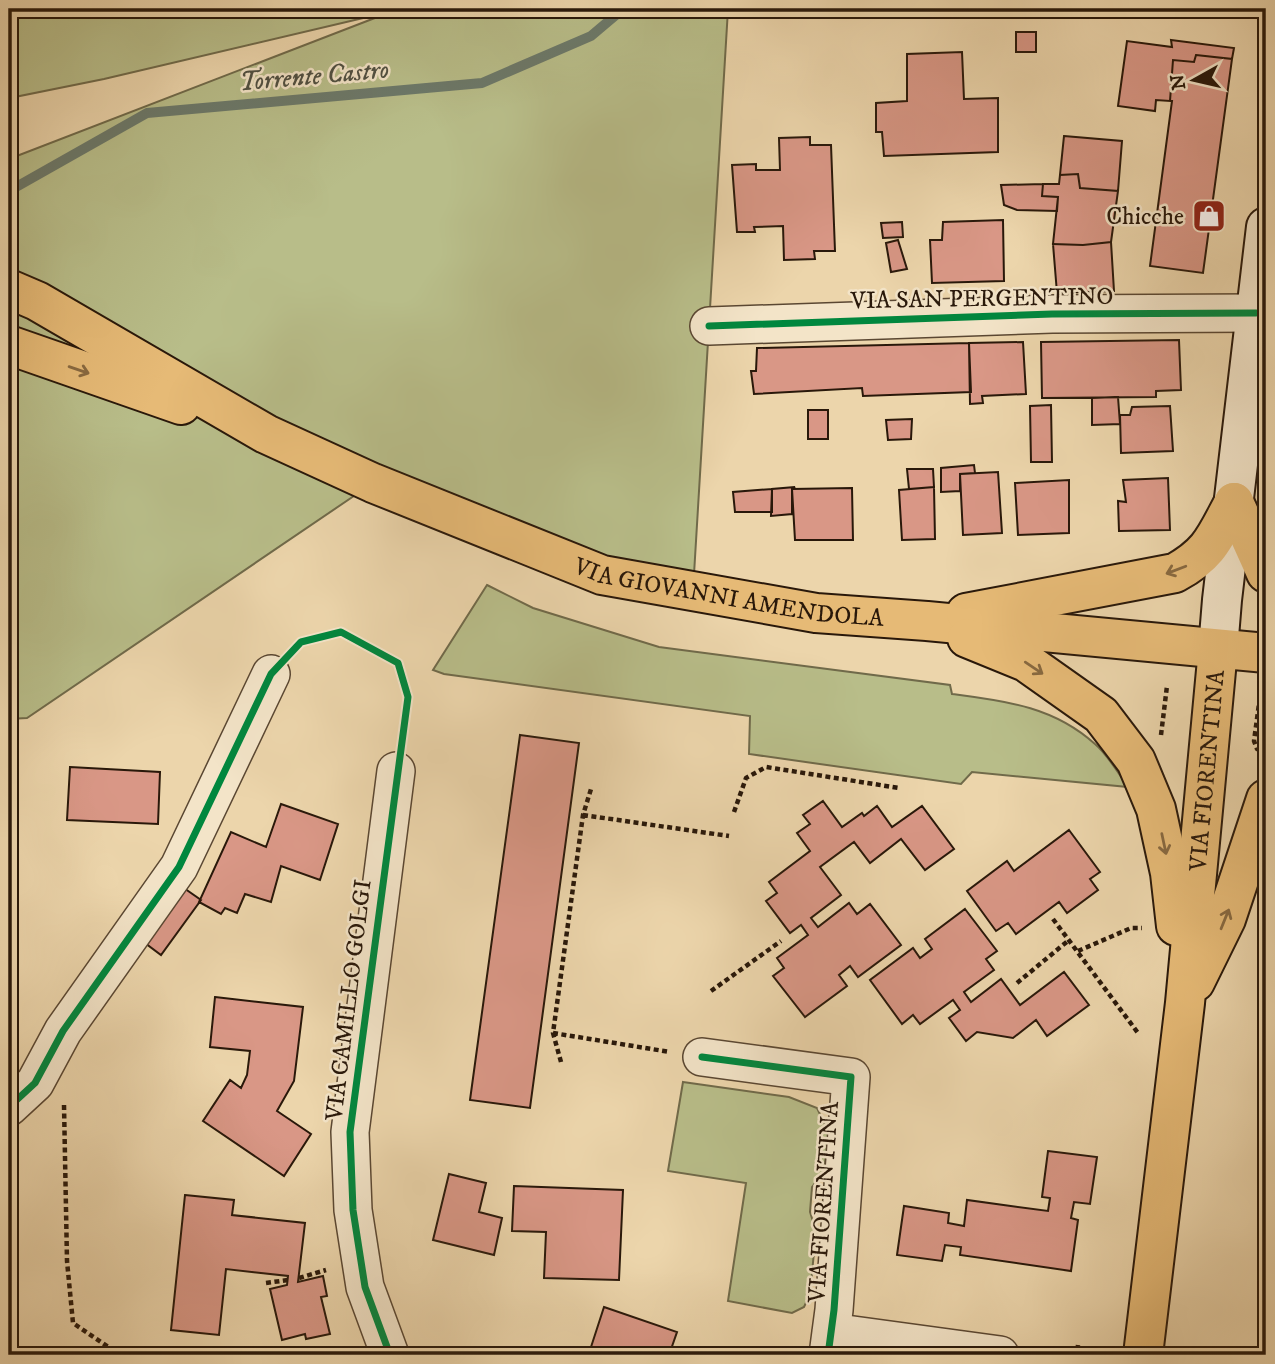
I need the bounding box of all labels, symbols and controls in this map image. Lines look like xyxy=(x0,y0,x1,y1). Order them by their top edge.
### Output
north arrow xyxy=(1160,46,1230,116)
water label: Torrente Castro xyxy=(238,54,390,99)
text: N xyxy=(1166,72,1191,91)
shop icon: Chicche xyxy=(1190,197,1228,235)
place label: Chicche xyxy=(1106,202,1184,232)
street label: VIA SAN PERGENTINO xyxy=(849,282,1114,316)
one-way arrow xyxy=(67,365,89,377)
street label: VIA GIOVANNI AMENDOLA xyxy=(568,551,886,634)
one-way arrow xyxy=(1166,565,1188,578)
one-way arrow xyxy=(1024,661,1043,675)
street label: VIA FIORENTINA xyxy=(1183,668,1232,873)
one-way arrow xyxy=(1157,832,1171,855)
street label: VIA CAMILLO GOLGI xyxy=(319,878,379,1123)
one-way arrow xyxy=(1219,909,1232,930)
street label: VIA FIORENTINA xyxy=(802,1100,846,1305)

